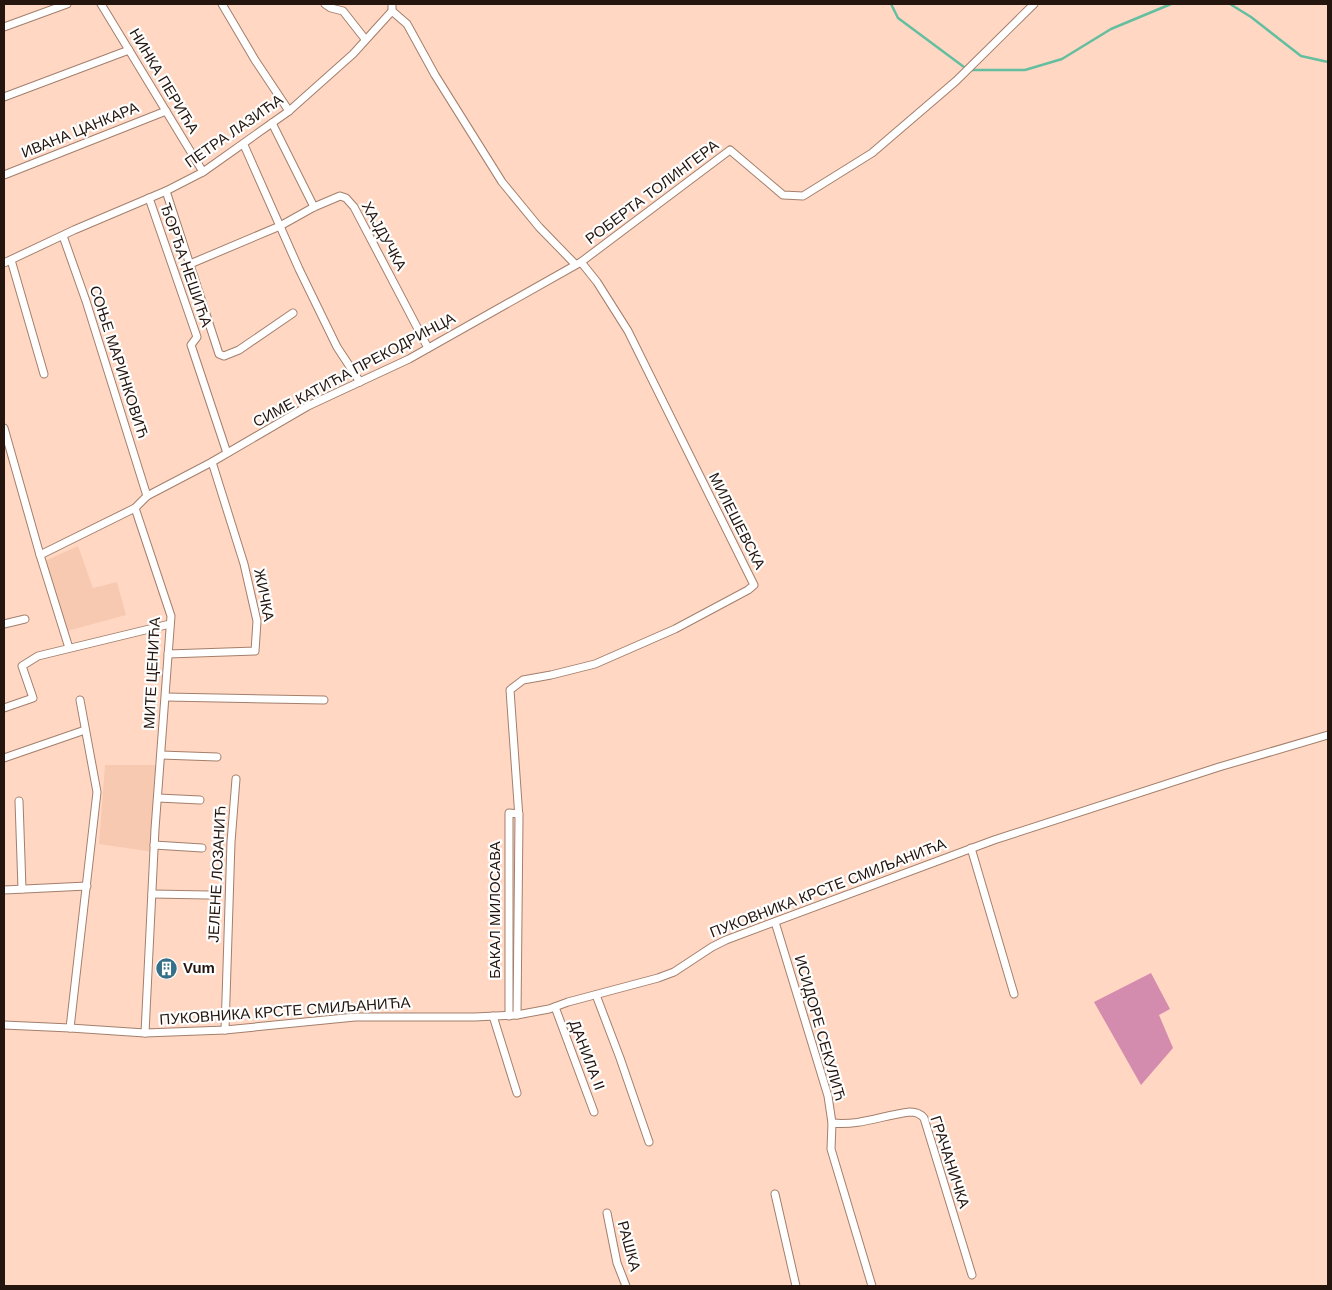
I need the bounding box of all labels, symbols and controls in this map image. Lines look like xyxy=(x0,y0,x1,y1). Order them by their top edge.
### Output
street label: НИНКА ПЕРИЋА xyxy=(126,25,203,136)
street label: ПЕТРА ЛАЗИЋА xyxy=(182,91,286,171)
street label: ИВАНА ЦАНКАРА xyxy=(19,98,141,161)
street label: РОБЕРТА ТОЛИНГЕРА xyxy=(582,136,721,247)
street label: ХАЈДУЧКА xyxy=(359,198,410,273)
street label: ЂОРЂА НЕШИЋА xyxy=(157,201,216,329)
street label: СОЊЕ МАРИНКОВИЋ xyxy=(87,283,152,440)
street label: СИМЕ КАТИЋА ПРЕКОДРИНЦА xyxy=(250,309,458,430)
street label: МИЛЕШЕВСКА xyxy=(706,470,769,572)
street label: ЖИЧКА xyxy=(251,567,278,623)
street label: МИТЕ ЦЕНИЋА xyxy=(140,617,163,729)
street label: ЈЕЛЕНЕ ЛОЗАНИЋ xyxy=(204,805,229,943)
street label: ПУКОВНИКА КРСТЕ СМИЉАНИЋА xyxy=(707,835,948,941)
street label: БАКАЛ МИЛОСАВА xyxy=(486,841,503,979)
street label: ИСИДОРЕ СЕКУЛИЋ xyxy=(792,953,849,1103)
building icon: Vum xyxy=(155,956,179,980)
place label: Vum xyxy=(183,959,215,976)
street label: ПУКОВНИКА КРСТЕ СМИЉАНИЋА xyxy=(159,993,411,1028)
street label: ДАНИЛА II xyxy=(566,1017,609,1092)
street label: ГРАЧАНИЧКА xyxy=(928,1113,973,1210)
street label: РАШКА xyxy=(615,1219,644,1273)

